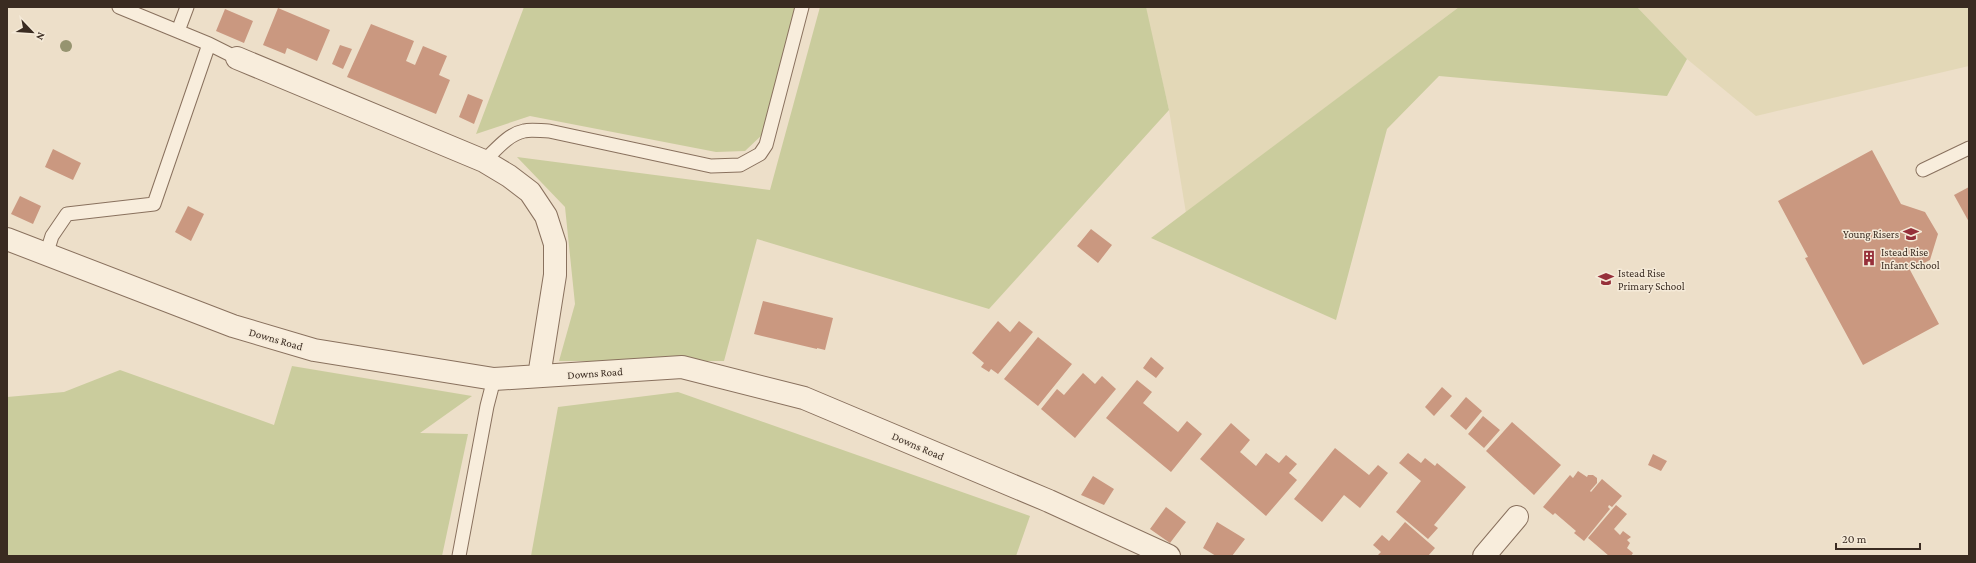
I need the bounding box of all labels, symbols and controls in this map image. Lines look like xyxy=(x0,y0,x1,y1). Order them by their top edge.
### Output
north arrow xyxy=(12,12,52,52)
text: N xyxy=(34,30,48,43)
school or university icon: Young Risers xyxy=(1902,225,1920,243)
place label: Young Risers xyxy=(1843,228,1899,241)
place label: Istead Rise Infant School xyxy=(1881,246,1940,271)
building icon: Istead Rise Infant School xyxy=(1860,249,1878,267)
place label: Istead Rise Primary School xyxy=(1618,267,1685,293)
school or university icon: Istead Rise Primary School xyxy=(1597,270,1615,288)
street label: Downs Road xyxy=(248,326,305,352)
street label: Downs Road xyxy=(567,365,623,381)
street label: Downs Road xyxy=(890,430,946,462)
scale bar xyxy=(1836,525,1920,551)
text: 20 m xyxy=(1842,532,1867,546)

